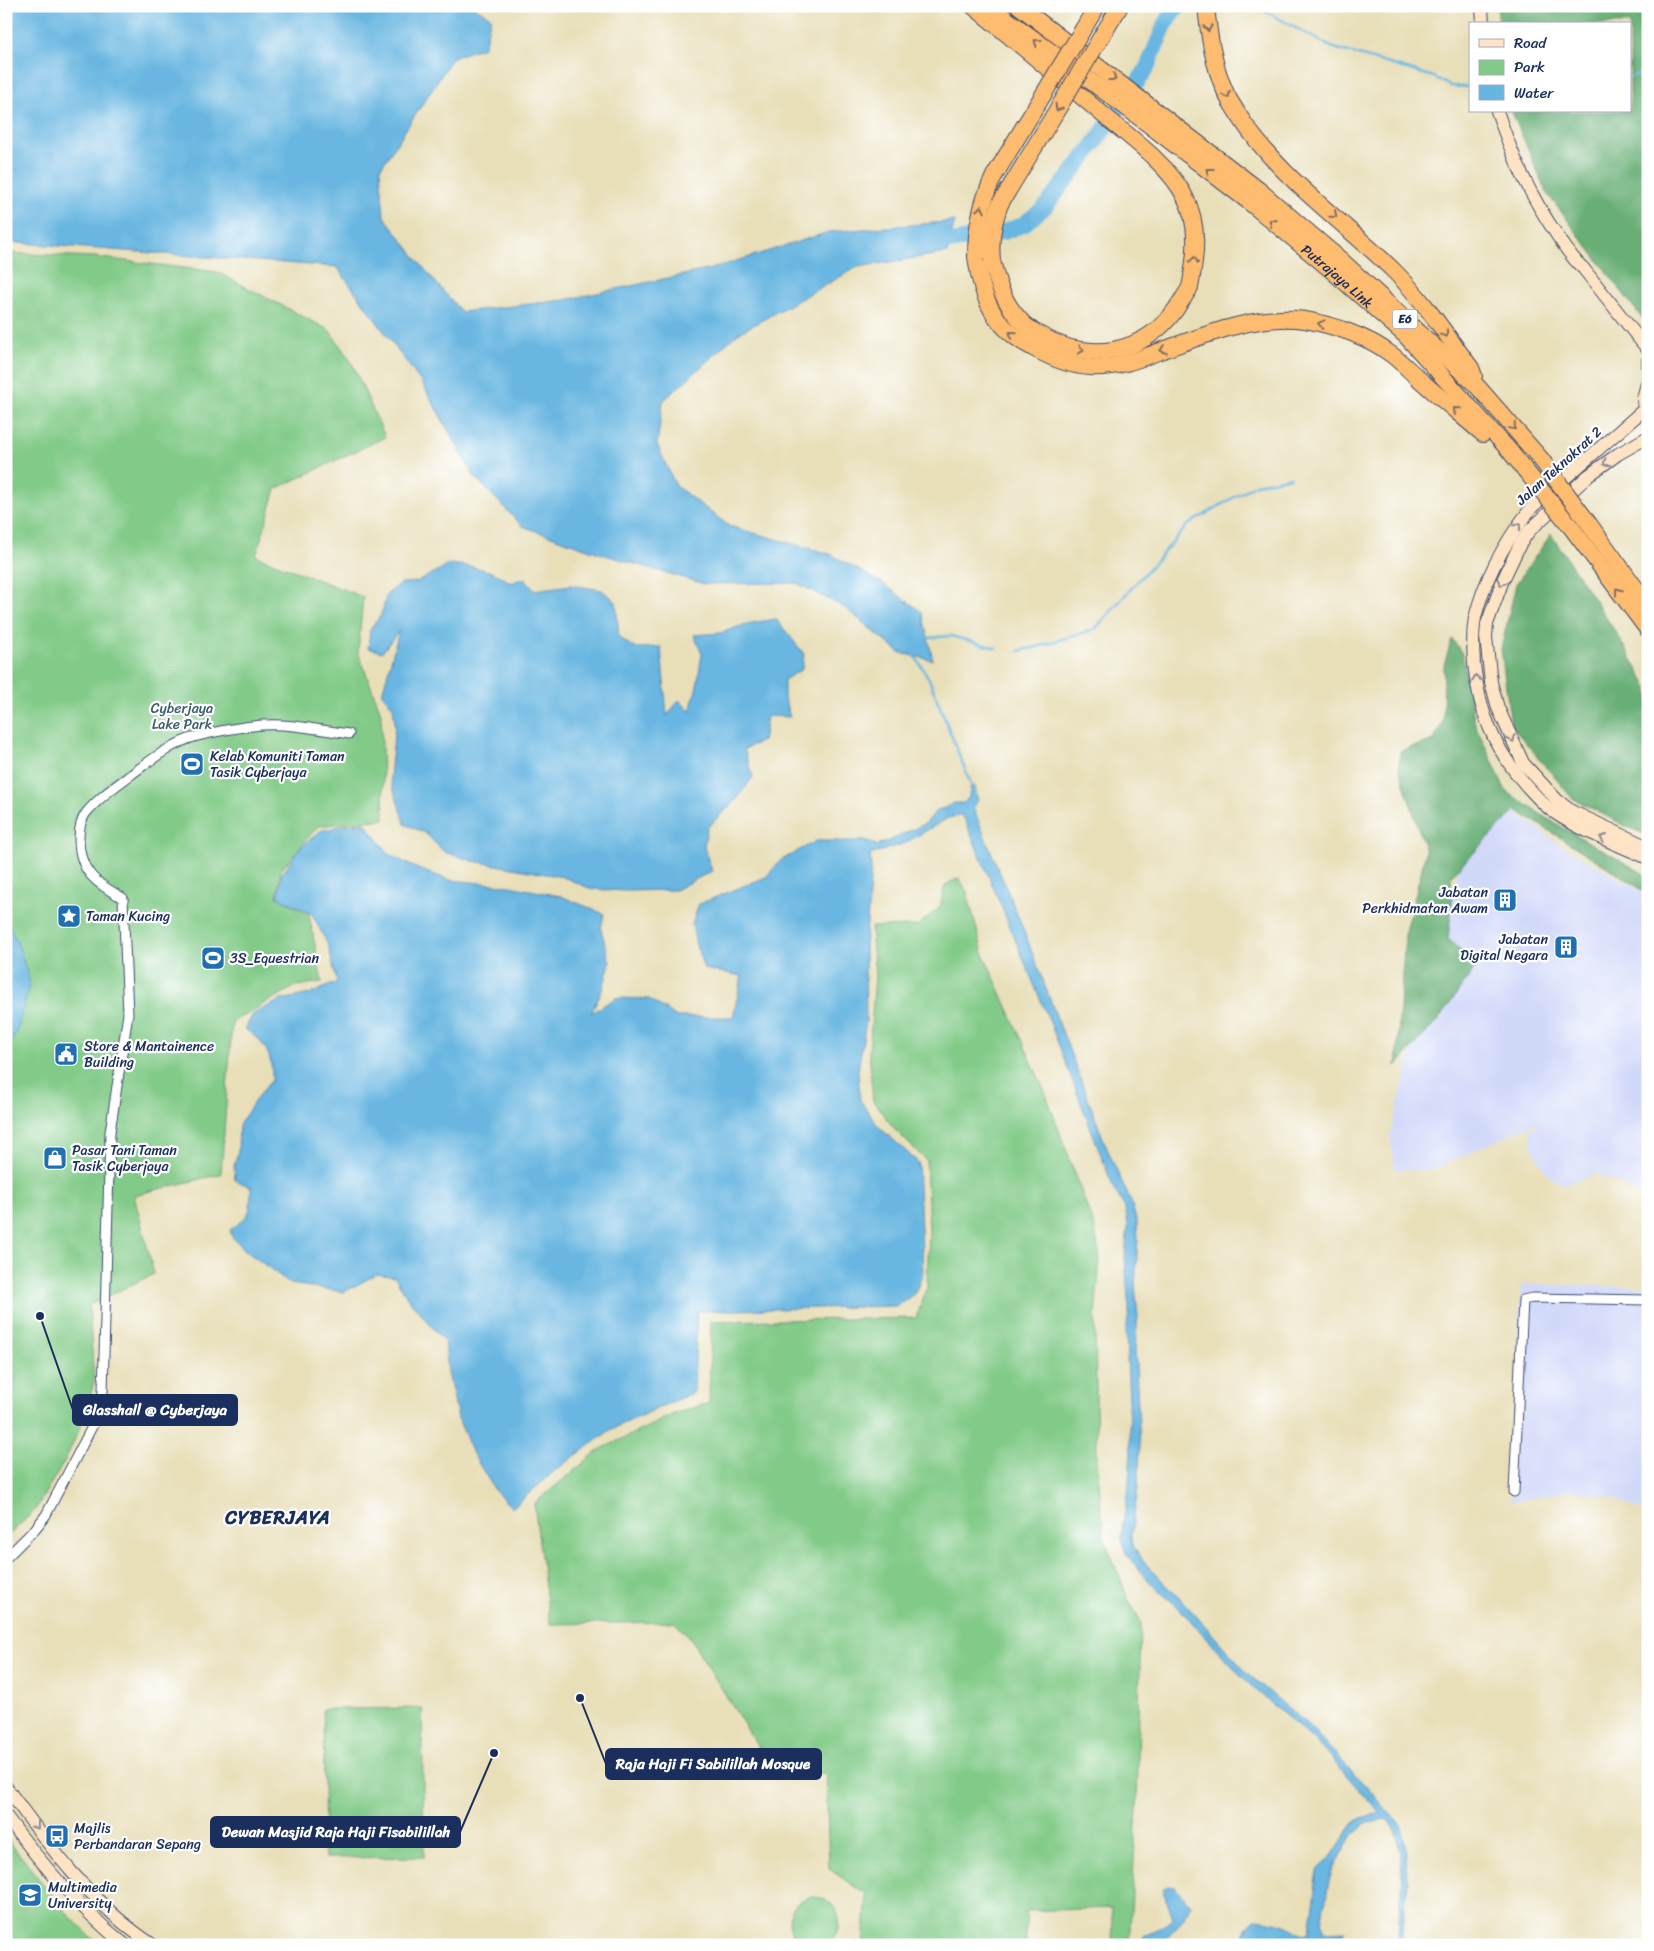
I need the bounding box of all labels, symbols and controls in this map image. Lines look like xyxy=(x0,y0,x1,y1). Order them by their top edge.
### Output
legend xyxy=(1469,22,1632,112)
one-way arrow xyxy=(1202,24,1213,32)
text: Road xyxy=(1514,30,1547,56)
one-way arrow xyxy=(1033,39,1043,48)
text: Park xyxy=(1514,54,1545,80)
one-way arrow xyxy=(1107,73,1116,81)
text: Water xyxy=(1514,80,1554,106)
one-way arrow xyxy=(1221,89,1231,98)
one-way arrow xyxy=(1055,102,1065,111)
one-way arrow xyxy=(1206,169,1215,177)
one-way arrow xyxy=(975,204,986,213)
one-way arrow xyxy=(1328,210,1337,218)
one-way arrow xyxy=(1269,218,1278,227)
street label: Putrajaya Link xyxy=(1296,237,1379,315)
one-way arrow xyxy=(1188,256,1199,264)
road number: E6 xyxy=(1392,310,1418,328)
one-way arrow xyxy=(1316,319,1325,330)
one-way arrow xyxy=(1439,328,1448,338)
one-way arrow xyxy=(1008,330,1017,339)
one-way arrow xyxy=(1077,344,1085,355)
one-way arrow xyxy=(1160,344,1168,354)
one-way arrow xyxy=(1452,407,1461,416)
street label: Jalan Teknokrat 2 xyxy=(1509,420,1608,512)
one-way arrow xyxy=(1507,421,1516,430)
one-way arrow xyxy=(1603,457,1612,465)
one-way arrow xyxy=(1512,523,1520,532)
one-way arrow xyxy=(1498,578,1508,587)
one-way arrow xyxy=(1616,588,1624,597)
one-way arrow xyxy=(1471,674,1482,682)
park label: Cyberjaya Lake Park xyxy=(151,696,213,737)
one-way arrow xyxy=(1505,734,1516,743)
place label: Kelab Komuniti Taman Tasik Cyberjaya xyxy=(210,744,345,785)
sports icon: Kelab Komuniti Taman Tasik Cyberjaya xyxy=(179,751,205,777)
one-way arrow xyxy=(1599,834,1608,845)
place label: Jabatan Perkhidmatan Awam xyxy=(1362,880,1488,921)
building icon: Jabatan Perkhidmatan Awam xyxy=(1492,887,1518,913)
place icon: Taman Kucing xyxy=(56,903,82,929)
place label: Taman Kucing xyxy=(86,904,170,929)
place label: Jabatan Digital Negara xyxy=(1460,927,1548,968)
building icon: Jabatan Digital Negara xyxy=(1553,934,1579,960)
sports icon: 3S_Equestrian xyxy=(200,945,226,971)
place label: 3S_Equestrian xyxy=(230,946,319,971)
place label: Store & Mantainence Building xyxy=(84,1034,214,1075)
public building icon: Store & Mantainence Building xyxy=(53,1041,79,1067)
place label: Pasar Tani Taman Tasik Cyberjaya xyxy=(72,1138,177,1179)
shop icon: Pasar Tani Taman Tasik Cyberjaya xyxy=(42,1145,68,1171)
callout: Glasshall @ Cyberjaya xyxy=(73,1395,237,1425)
text: Glasshall @ Cyberjaya xyxy=(82,1397,228,1423)
district label: CYBERJAYA xyxy=(224,1501,331,1534)
callout: Raja Haji Fi Sabilillah Mosque xyxy=(606,1749,821,1779)
text: Raja Haji Fi Sabilillah Mosque xyxy=(615,1751,811,1777)
place label: Majlis Perbandaran Sepang xyxy=(74,1816,201,1857)
callout: Dewan Masjid Raja Haji Fisabilillah xyxy=(211,1817,460,1847)
text: Dewan Masjid Raja Haji Fisabilillah xyxy=(222,1819,450,1845)
one-way arrow xyxy=(30,1820,39,1830)
bus stop icon: Majlis Perbandaran Sepang xyxy=(44,1823,70,1849)
place label: Multimedia University xyxy=(48,1875,118,1916)
school or university icon: Multimedia University xyxy=(17,1882,43,1908)

